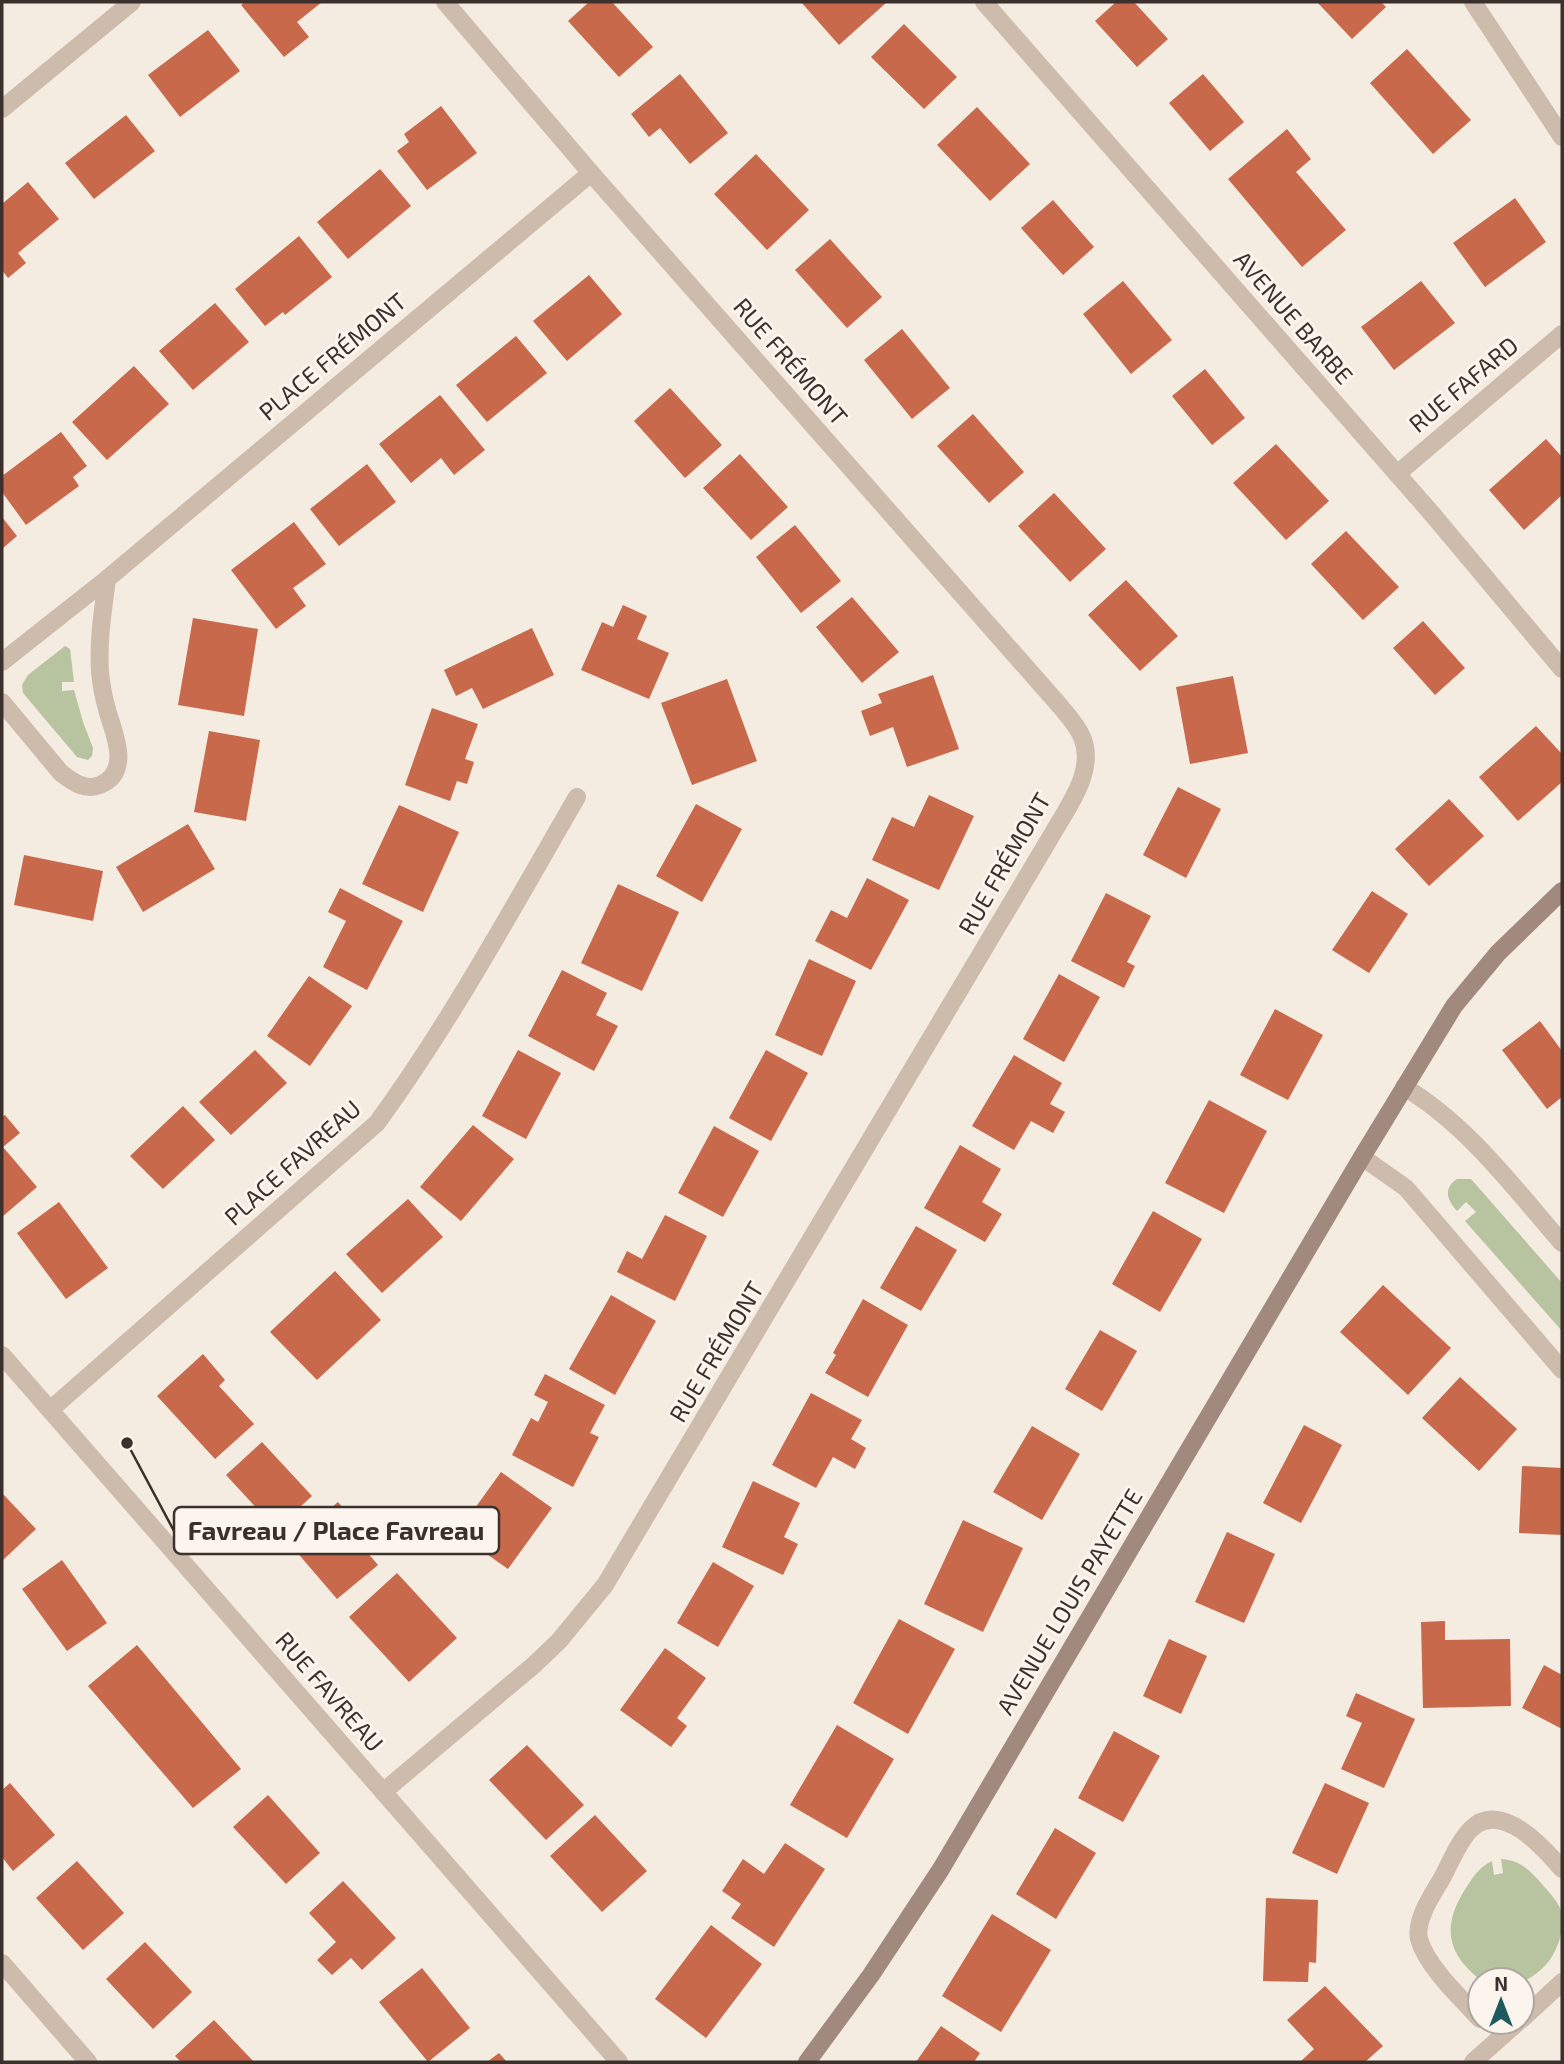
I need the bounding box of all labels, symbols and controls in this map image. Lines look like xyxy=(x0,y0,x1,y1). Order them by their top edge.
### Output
street label: AVENUE BARBE xyxy=(1228,245,1360,389)
street label: PLACE FRÉMONT xyxy=(253,286,411,426)
street label: RUE FRÉMONT xyxy=(728,292,854,430)
street label: RUE FAFARD xyxy=(1403,330,1524,438)
street label: RUE FRÉMONT xyxy=(951,787,1056,939)
street label: PLACE FAVREAU xyxy=(218,1093,366,1231)
street label: RUE FRÉMONT xyxy=(662,1276,769,1427)
street label: AVENUE LOUIS PAYETTE xyxy=(990,1483,1148,1719)
callout: Favreau / Place Favreau xyxy=(174,1507,499,1554)
text: Favreau / Place Favreau xyxy=(188,1514,484,1545)
street label: RUE FAVREAU xyxy=(270,1625,390,1757)
north arrow xyxy=(1466,1966,1536,2036)
text: N xyxy=(1494,1972,1508,1995)

